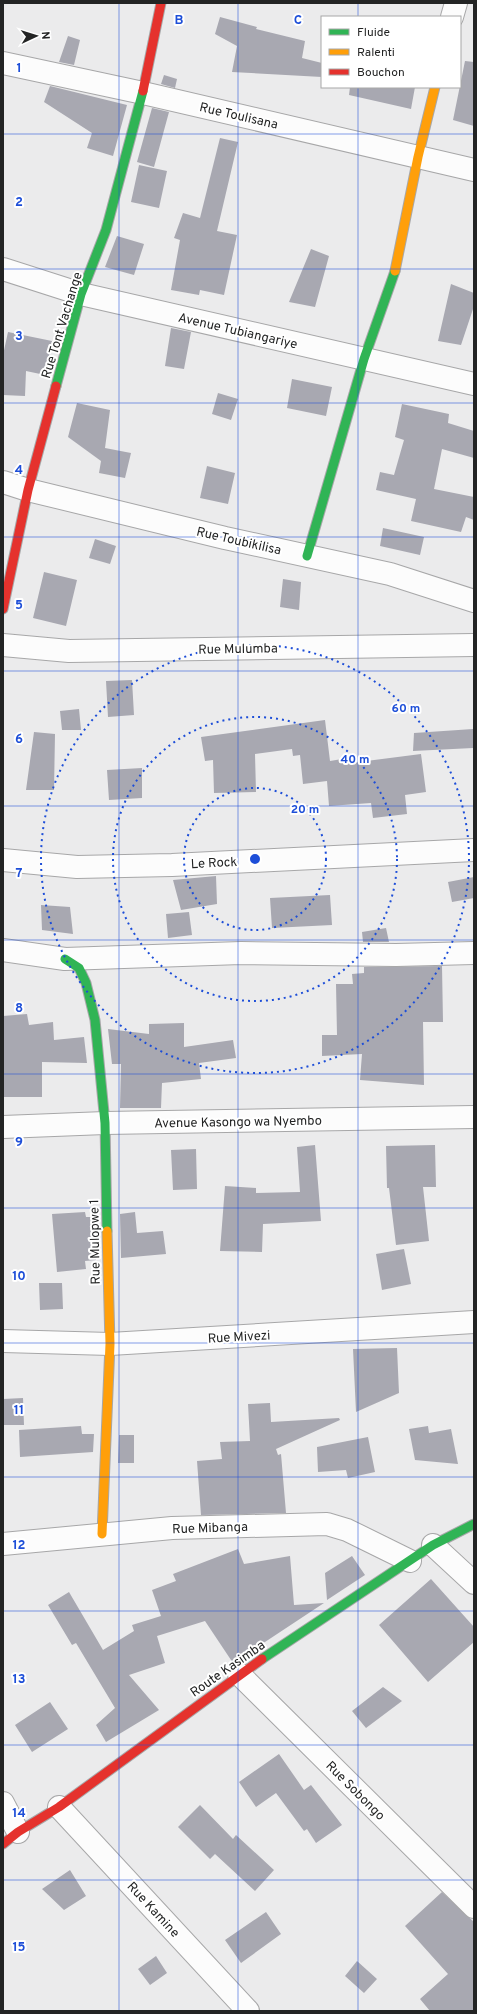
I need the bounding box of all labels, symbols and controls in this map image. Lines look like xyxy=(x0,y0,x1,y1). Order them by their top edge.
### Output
text: B xyxy=(175,13,184,29)
text: C xyxy=(294,13,302,29)
north arrow xyxy=(16,16,56,56)
legend xyxy=(321,16,461,88)
text: Fluide xyxy=(357,25,390,41)
text: N xyxy=(38,31,52,40)
text: Ralenti xyxy=(357,45,395,61)
text: 1 xyxy=(16,61,22,77)
text: Bouchon xyxy=(357,65,405,81)
street label: Rue Toulisana xyxy=(198,100,279,134)
text: 2 xyxy=(15,195,23,211)
street label: Rue Tont Vachange xyxy=(39,270,87,381)
street label: Avenue Tubiangariye xyxy=(176,310,299,353)
text: 3 xyxy=(15,329,23,345)
text: 4 xyxy=(15,463,23,479)
street label: Rue Toubikilisa xyxy=(195,524,283,559)
text: 5 xyxy=(15,598,23,614)
street label: Rue Mulumba xyxy=(198,641,278,659)
text: 60 m xyxy=(392,701,420,717)
text: 6 xyxy=(15,732,23,748)
text: 40 m xyxy=(340,752,370,768)
text: 20 m xyxy=(291,802,319,818)
centre of rings xyxy=(248,852,262,866)
street label: Le Rock xyxy=(190,855,238,873)
text: 7 xyxy=(16,866,23,882)
text: 8 xyxy=(15,1001,23,1017)
street label: Avenue Kasongo wa Nyembo xyxy=(154,1114,322,1132)
text: 9 xyxy=(15,1135,23,1151)
street label: Rue Mulopwe 1 xyxy=(87,1199,105,1285)
text: 10 xyxy=(12,1269,26,1285)
street label: Rue Mivezi xyxy=(207,1328,271,1348)
text: 11 xyxy=(14,1403,24,1419)
street label: Rue Mibanga xyxy=(172,1520,248,1538)
text: 12 xyxy=(12,1538,26,1554)
street label: Route Kasimba xyxy=(188,1638,269,1701)
text: 13 xyxy=(13,1672,26,1688)
street label: Rue Sobongo xyxy=(322,1758,388,1824)
text: 14 xyxy=(12,1806,26,1822)
street label: Rue Kamine xyxy=(123,1879,182,1941)
text: 15 xyxy=(12,1940,26,1956)

